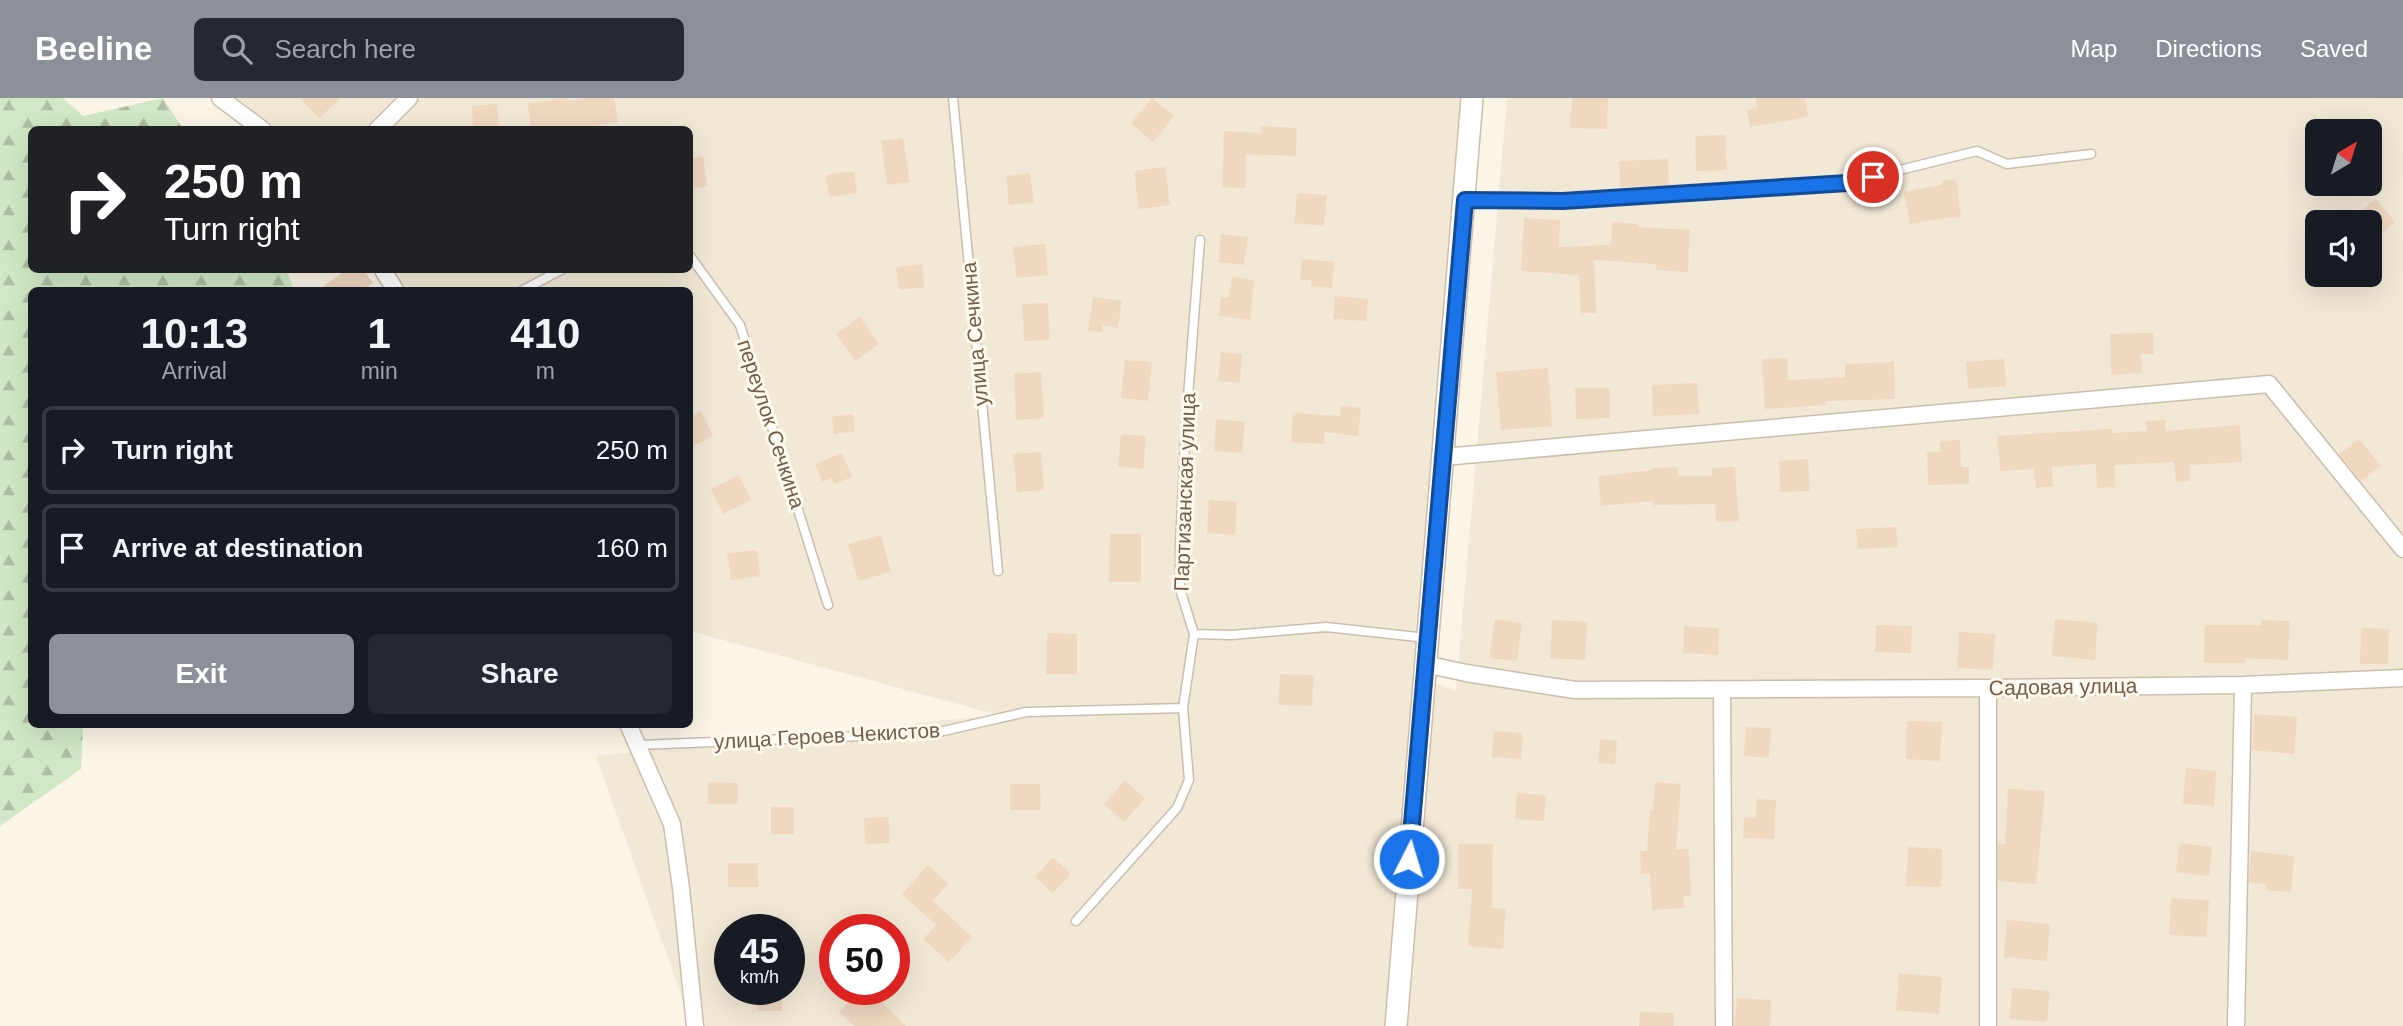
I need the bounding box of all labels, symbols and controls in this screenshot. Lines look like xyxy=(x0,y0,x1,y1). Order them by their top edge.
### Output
search box xyxy=(194,18,684,81)
text: Beeline xyxy=(35,30,152,67)
icon: search xyxy=(218,30,256,68)
text: Search here xyxy=(274,34,416,64)
text: Map xyxy=(2071,35,2117,62)
text: Directions xyxy=(2155,35,2262,62)
text: Saved xyxy=(2300,35,2368,62)
north arrow xyxy=(2305,119,2382,196)
map controls xyxy=(2305,119,2382,287)
pin xyxy=(1843,147,1903,207)
icon: right xyxy=(49,154,140,245)
text: 250 m xyxy=(164,154,303,208)
icon: arrive xyxy=(1854,158,1892,196)
button: sound xyxy=(2305,210,2382,287)
text: Turn right xyxy=(164,211,300,247)
street label: улица Сечкина xyxy=(957,261,992,407)
text: 10:13 xyxy=(141,310,248,357)
text: 1 xyxy=(367,310,391,357)
text: 410 xyxy=(510,310,580,357)
street label: переулок Сечкина xyxy=(733,336,810,512)
text: Arrival xyxy=(162,358,227,384)
text: min xyxy=(361,358,398,384)
text: m xyxy=(536,358,555,384)
street label: Партизанская улица xyxy=(1170,392,1199,592)
icon: right xyxy=(53,431,91,469)
text: Turn right xyxy=(112,435,233,465)
text: 250 m xyxy=(596,435,668,465)
icon: arrive xyxy=(53,529,91,567)
text: Arrive at destination xyxy=(112,533,363,563)
text: 160 m xyxy=(596,533,668,563)
button: Exit xyxy=(49,634,354,714)
button: Share xyxy=(368,634,672,714)
street label: Садовая улица xyxy=(1989,674,2138,699)
street label: улица Героев Чекистов xyxy=(713,718,941,753)
position arrow xyxy=(1372,822,1446,896)
speed limit sign: 50 xyxy=(819,914,910,1005)
text: 45 xyxy=(740,931,779,970)
text: km/h xyxy=(740,967,779,987)

